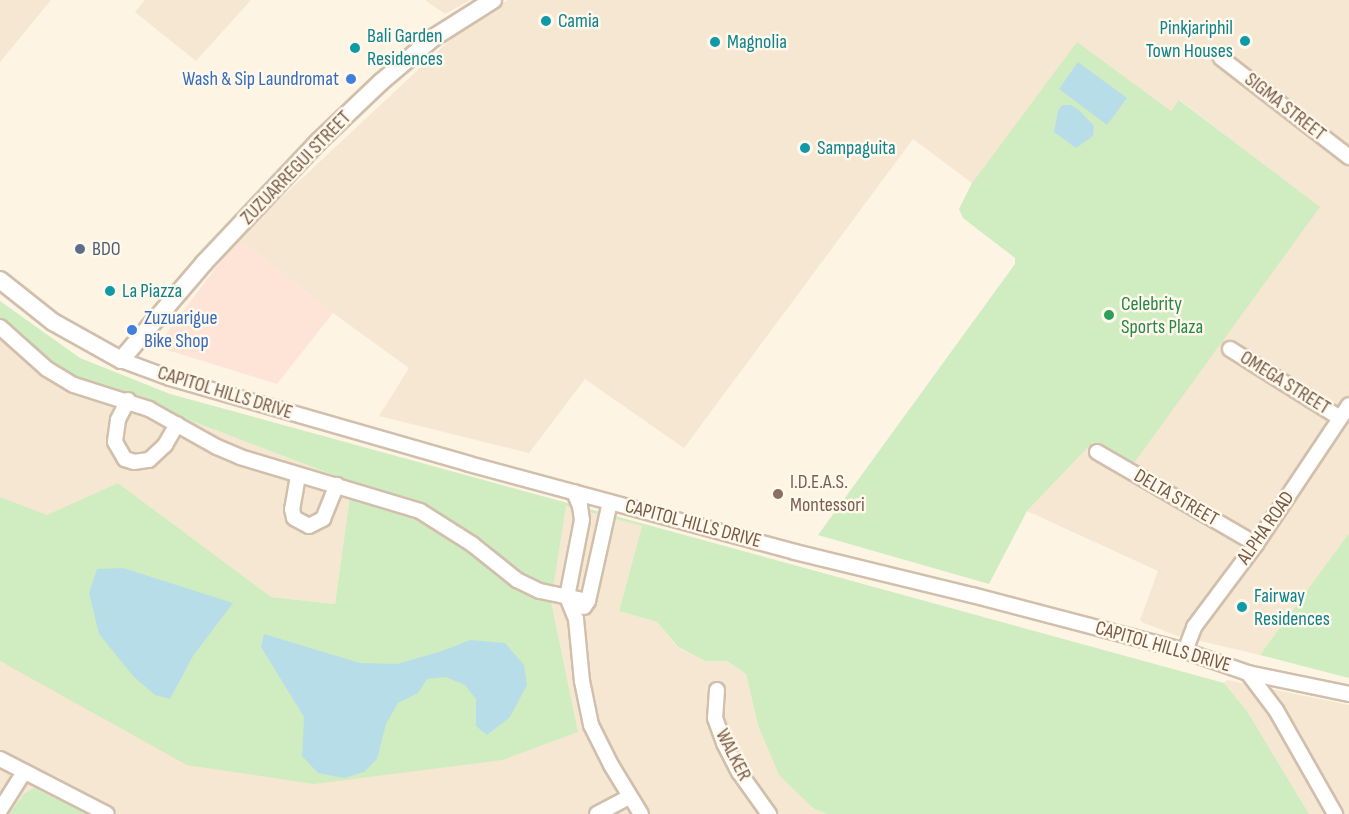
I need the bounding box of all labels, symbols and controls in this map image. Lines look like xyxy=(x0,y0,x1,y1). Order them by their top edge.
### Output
place label: Camia xyxy=(558,9,599,33)
marker: Camia xyxy=(539,14,553,28)
place label: Pinkjariphil Town Houses xyxy=(1146,17,1233,64)
place label: Bali Garden Residences xyxy=(367,24,443,71)
place label: Magnolia xyxy=(727,30,787,54)
marker: Pinkjariphil Town Houses xyxy=(1238,34,1252,48)
marker: Magnolia xyxy=(708,35,722,49)
marker: Bali Garden Residences xyxy=(348,41,362,55)
place label: Wash & Sip Laundromat xyxy=(182,67,339,91)
street label: SIGMA STREET xyxy=(1240,68,1330,146)
marker: Wash & Sip Laundromat xyxy=(344,72,358,86)
street label: ZUZUARREGUI STREET xyxy=(236,106,356,230)
place label: Sampaguita xyxy=(817,136,896,160)
marker: Sampaguita xyxy=(798,141,812,155)
place label: BDO xyxy=(92,237,121,261)
marker: BDO xyxy=(73,242,87,256)
place label: La Piazza xyxy=(122,279,182,303)
marker: La Piazza xyxy=(103,284,117,298)
place label: Celebrity Sports Plaza xyxy=(1121,292,1203,339)
place label: Zuzuarigue Bike Shop xyxy=(144,306,217,353)
marker: Celebrity Sports Plaza xyxy=(1102,308,1116,322)
marker: Zuzuarigue Bike Shop xyxy=(125,323,139,337)
street label: OMEGA STREET xyxy=(1235,346,1335,420)
street label: CAPITOL HILLS DRIVE xyxy=(155,361,295,425)
street label: DELTA STREET xyxy=(1129,464,1223,532)
place label: I.D.E.A.S. Montessori xyxy=(790,470,865,517)
marker: I.D.E.A.S. Montessori xyxy=(771,487,785,501)
street label: ALPHA ROAD xyxy=(1232,487,1300,569)
street label: CAPITOL HILLS DRIVE xyxy=(622,494,764,554)
place label: Fairway Residences xyxy=(1254,584,1330,631)
marker: Fairway Residences xyxy=(1235,600,1249,614)
street label: CAPITOL HILLS DRIVE xyxy=(1092,616,1234,678)
street label: WALKER xyxy=(710,725,756,785)

